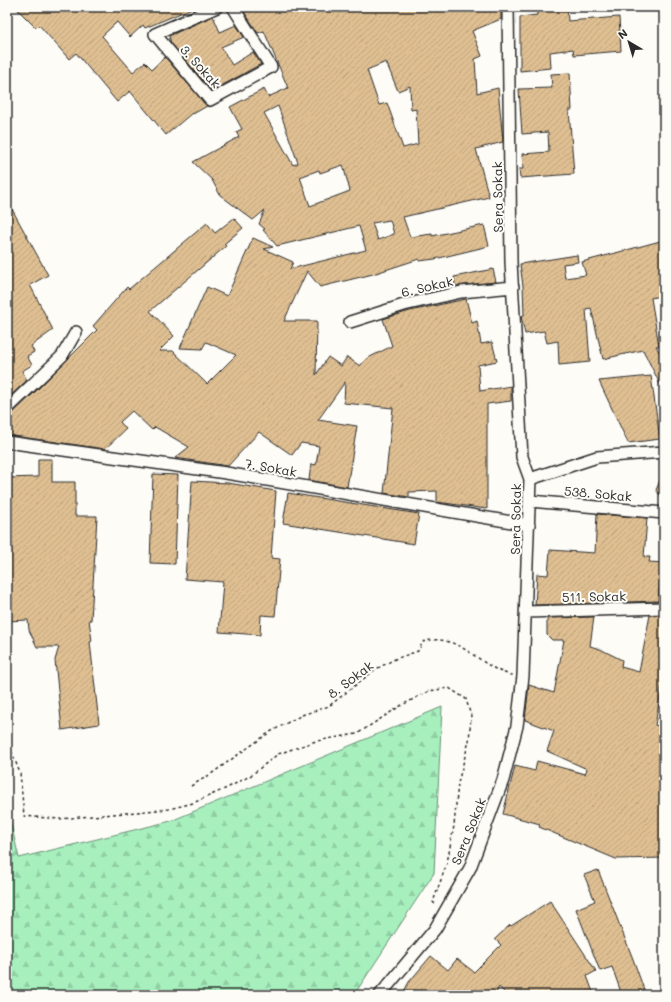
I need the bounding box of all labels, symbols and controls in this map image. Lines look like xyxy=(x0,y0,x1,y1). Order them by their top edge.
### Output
north arrow xyxy=(609,22,649,62)
text: N xyxy=(615,25,630,42)
street label: 3. Sokak xyxy=(177,41,225,91)
street label: Sera Sokak xyxy=(488,161,506,233)
street label: 6. Sokak xyxy=(399,272,455,300)
street label: 7. Sokak xyxy=(244,454,298,480)
street label: 538. Sokak xyxy=(563,482,633,504)
street label: Sera Sokak xyxy=(506,483,524,555)
street label: 511. Sokak xyxy=(562,587,626,605)
street label: 8. Sokak xyxy=(324,656,376,702)
street label: Sera Sokak xyxy=(447,795,489,867)

